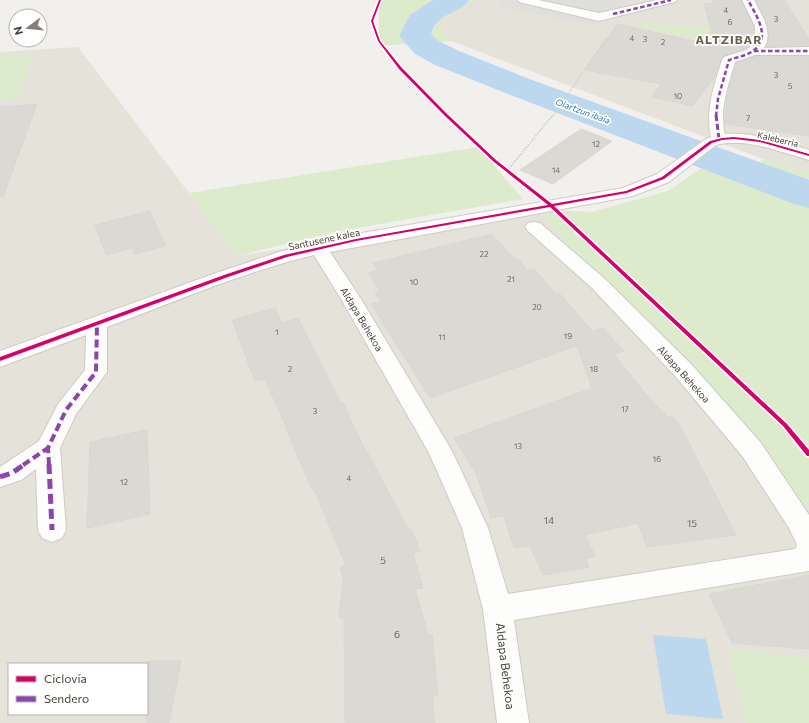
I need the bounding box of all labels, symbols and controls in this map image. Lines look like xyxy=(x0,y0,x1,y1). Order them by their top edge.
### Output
house number: 4 xyxy=(724,5,729,15)
north arrow xyxy=(8,8,48,48)
house number: 3 xyxy=(774,14,779,24)
house number: 6 xyxy=(728,17,733,27)
text: N xyxy=(11,25,25,37)
district label: ALTZIBAR xyxy=(695,32,763,46)
house number: 4 xyxy=(630,33,635,43)
house number: 3 xyxy=(643,34,648,44)
house number: 2 xyxy=(661,37,666,47)
house number: 3 xyxy=(774,70,779,80)
house number: 5 xyxy=(788,81,793,91)
house number: 10 xyxy=(674,91,682,101)
water label: Oiartzun ibaia xyxy=(554,96,612,126)
house number: 7 xyxy=(746,113,750,123)
street label: Kaleberria xyxy=(756,129,800,149)
house number: 12 xyxy=(592,139,600,149)
house number: 14 xyxy=(552,165,560,175)
street label: Santusene kalea xyxy=(287,226,361,252)
house number: 22 xyxy=(480,249,489,259)
house number: 21 xyxy=(507,274,515,284)
house number: 10 xyxy=(410,277,418,287)
street label: Aldapa Behekoa xyxy=(338,285,386,353)
house number: 20 xyxy=(532,302,542,312)
house number: 1 xyxy=(275,327,279,337)
house number: 19 xyxy=(564,331,572,341)
house number: 11 xyxy=(439,332,445,342)
street label: Aldapa Behekoa xyxy=(655,343,713,405)
house number: 2 xyxy=(288,364,293,374)
house number: 18 xyxy=(590,364,598,374)
house number: 17 xyxy=(621,404,629,414)
house number: 3 xyxy=(313,406,318,416)
house number: 13 xyxy=(514,441,522,451)
house number: 16 xyxy=(653,454,661,464)
house number: 4 xyxy=(347,473,352,483)
house number: 12 xyxy=(120,477,128,487)
house number: 14 xyxy=(544,514,554,526)
house number: 15 xyxy=(687,517,697,529)
house number: 5 xyxy=(380,554,386,566)
street label: Aldapa Behekoa xyxy=(494,622,518,710)
house number: 6 xyxy=(394,628,400,640)
legend xyxy=(8,663,148,715)
text: Ciclovía xyxy=(44,671,87,685)
text: Sendero xyxy=(44,691,89,705)

